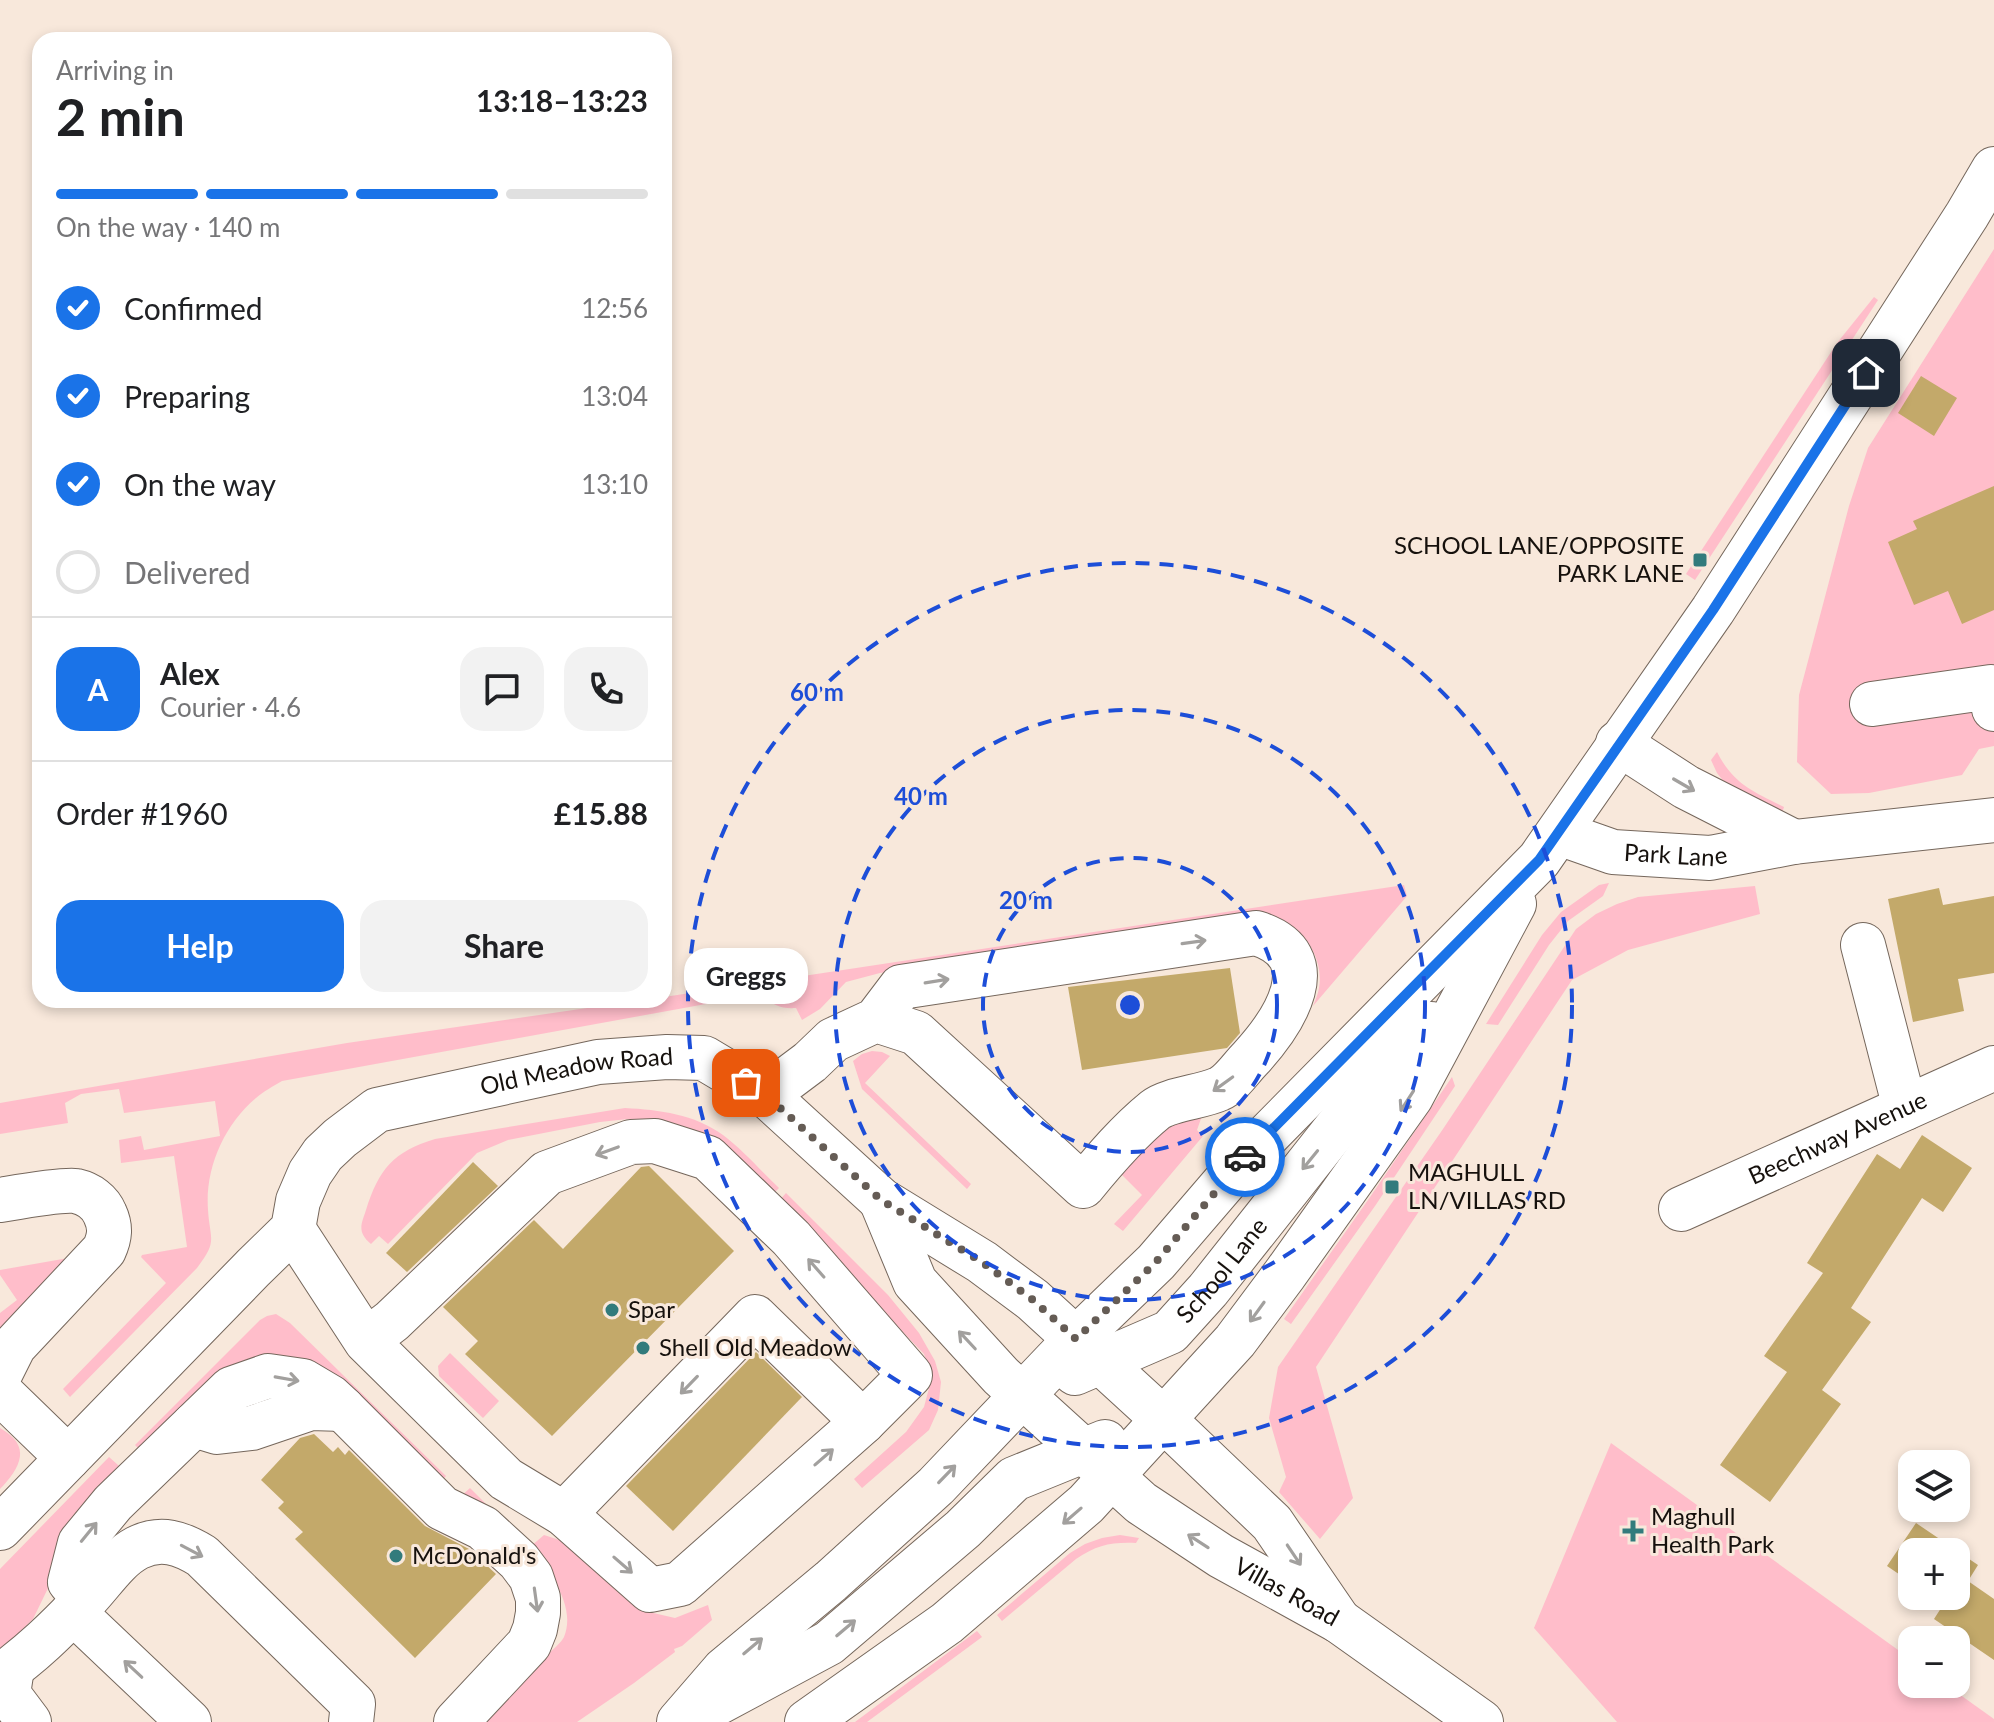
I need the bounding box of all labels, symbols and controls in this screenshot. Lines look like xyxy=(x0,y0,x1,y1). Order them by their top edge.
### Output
text: Arriving in xyxy=(56,54,174,86)
text: 13:18–13:23 xyxy=(476,82,648,118)
text: 2 min xyxy=(56,85,185,147)
text: On the way · 140 m xyxy=(56,211,280,243)
icon: check xyxy=(56,286,100,330)
text: Confirmed xyxy=(124,290,263,326)
text: 12:56 xyxy=(581,292,648,324)
pin xyxy=(1832,339,1900,407)
icon: home xyxy=(1844,351,1888,395)
icon: check xyxy=(56,374,100,418)
text: Preparing xyxy=(124,378,250,414)
text: 13:04 xyxy=(581,380,648,412)
icon: check xyxy=(56,462,100,506)
text: On the way xyxy=(124,466,276,502)
text: 13:10 xyxy=(581,468,648,500)
place label: SCHOOL LANE/OPPOSITE PARK LANE xyxy=(1394,530,1684,587)
marker: SCHOOL LANE/OPPOSITE PARK LANE xyxy=(1691,551,1709,569)
text: Delivered xyxy=(124,554,251,590)
button: chat xyxy=(460,647,544,731)
button: phone xyxy=(564,647,648,731)
text: Alex xyxy=(160,655,220,691)
text: A xyxy=(88,671,108,707)
text: 60 m xyxy=(790,677,844,706)
text: Courier · 4.6 xyxy=(160,691,301,723)
one-way arrow xyxy=(1672,777,1695,793)
text: 40 m xyxy=(894,781,948,810)
text: Order #1960 xyxy=(56,795,228,831)
text: £15.88 xyxy=(554,795,648,831)
street label: Park Lane xyxy=(1623,837,1729,871)
text: 20 m xyxy=(999,885,1053,914)
button: Help xyxy=(56,900,344,992)
button: Share xyxy=(360,900,648,992)
one-way arrow xyxy=(1181,934,1206,949)
callout: Greggs xyxy=(684,947,808,1003)
text: Greggs xyxy=(706,960,786,992)
one-way arrow xyxy=(924,973,949,988)
centre of rings xyxy=(1116,991,1144,1019)
street label: Old Meadow Road xyxy=(477,1041,674,1100)
pin xyxy=(712,1049,780,1117)
icon: bag xyxy=(724,1061,768,1105)
one-way arrow xyxy=(1213,1075,1234,1092)
street label: Beechway Avenue xyxy=(1743,1084,1931,1190)
one-way arrow xyxy=(1399,1089,1416,1111)
courier xyxy=(1205,1117,1285,1197)
icon: car xyxy=(1223,1135,1267,1179)
one-way arrow xyxy=(595,1145,620,1159)
one-way arrow xyxy=(1302,1149,1319,1170)
place label: MAGHULL LN/VILLAS RD xyxy=(1408,1157,1566,1214)
marker: MAGHULL LN/VILLAS RD xyxy=(1383,1178,1401,1196)
street label: School Lane xyxy=(1169,1211,1273,1328)
one-way arrow xyxy=(808,1258,826,1278)
place label: Spar xyxy=(628,1294,675,1323)
marker: Spar xyxy=(603,1301,621,1319)
one-way arrow xyxy=(1248,1301,1265,1323)
one-way arrow xyxy=(958,1331,976,1351)
place label: Shell Old Meadow xyxy=(659,1332,852,1361)
marker: Shell Old Meadow xyxy=(634,1339,652,1357)
one-way arrow xyxy=(273,1372,299,1387)
one-way arrow xyxy=(680,1374,699,1394)
one-way arrow xyxy=(814,1448,834,1466)
map controls xyxy=(1898,1450,1970,1698)
button: layers xyxy=(1898,1450,1970,1522)
one-way arrow xyxy=(937,1465,956,1484)
place label: Maghull Health Park xyxy=(1651,1501,1775,1558)
one-way arrow xyxy=(1062,1507,1082,1525)
marker: Maghull Health Park xyxy=(1622,1520,1644,1542)
one-way arrow xyxy=(80,1523,98,1543)
one-way arrow xyxy=(1187,1533,1210,1549)
button: + xyxy=(1898,1538,1970,1610)
place label: McDonald's xyxy=(412,1540,536,1569)
one-way arrow xyxy=(180,1544,203,1560)
one-way arrow xyxy=(1286,1544,1302,1566)
marker: McDonald's xyxy=(387,1547,405,1565)
street label: Villas Road xyxy=(1230,1550,1345,1631)
one-way arrow xyxy=(612,1556,632,1574)
one-way arrow xyxy=(529,1587,544,1613)
one-way arrow xyxy=(836,1619,856,1637)
button: − xyxy=(1898,1626,1970,1698)
one-way arrow xyxy=(742,1637,762,1655)
one-way arrow xyxy=(123,1659,143,1678)

